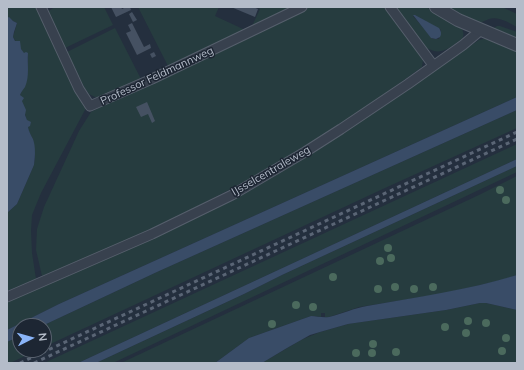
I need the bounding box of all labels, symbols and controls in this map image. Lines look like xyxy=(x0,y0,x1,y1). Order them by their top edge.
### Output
street label: Professor Feldmannweg xyxy=(98,44,216,108)
street label: IJsselcentraleweg xyxy=(229,143,313,199)
north arrow xyxy=(12,318,52,358)
text: N xyxy=(36,332,50,342)

